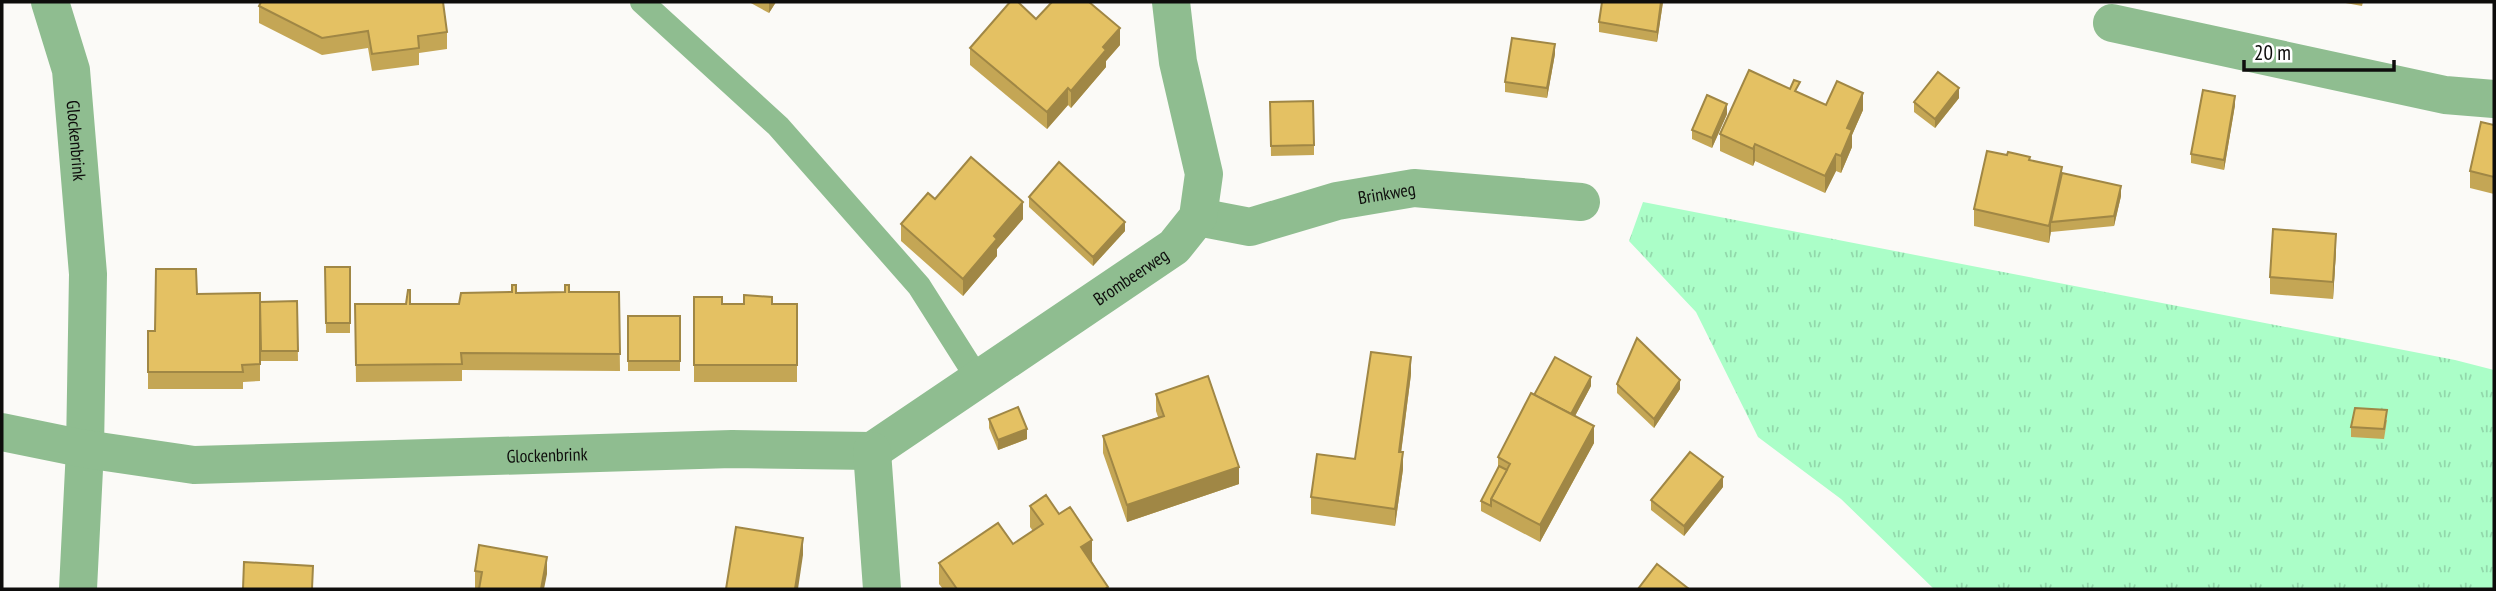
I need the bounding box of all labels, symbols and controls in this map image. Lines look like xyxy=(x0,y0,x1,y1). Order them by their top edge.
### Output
scale bar xyxy=(2244,28,2394,72)
text: 20 m xyxy=(2254,39,2291,66)
street label: Glockenbrink xyxy=(62,99,92,182)
street label: Brinkweg xyxy=(1356,176,1417,209)
street label: Brombeerweg xyxy=(1088,243,1173,310)
street label: Glockenbrink xyxy=(506,442,588,467)

